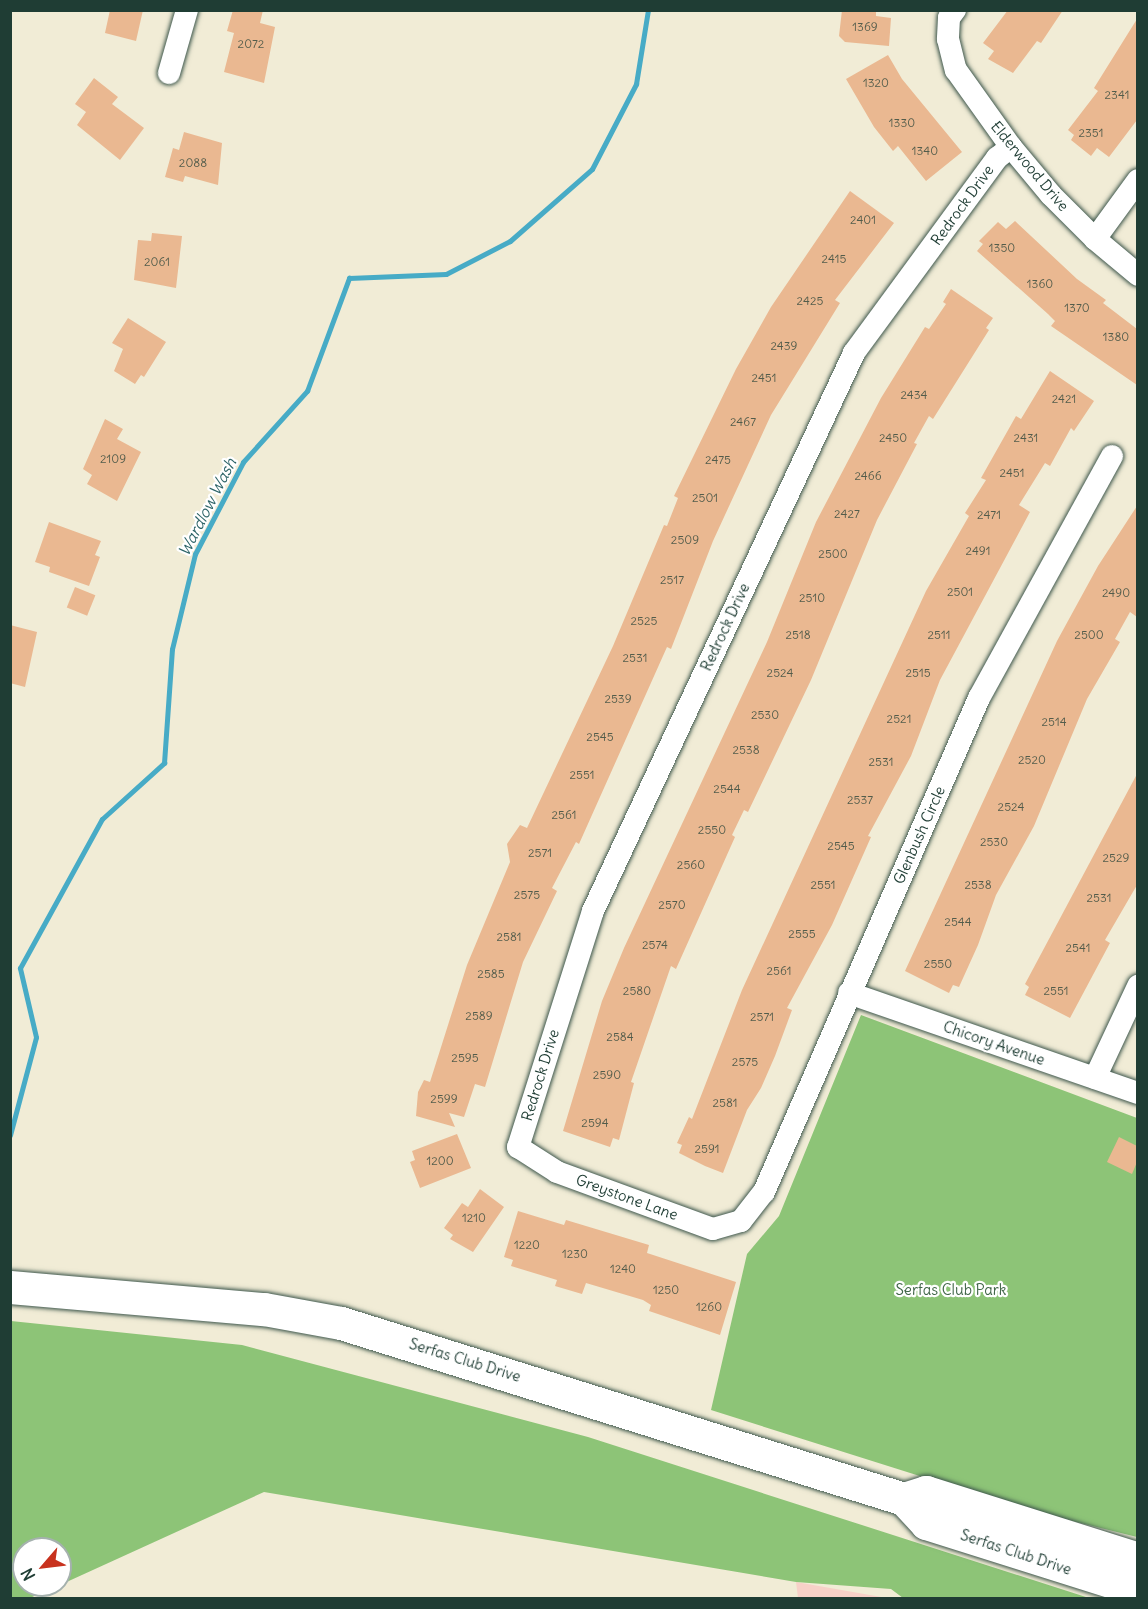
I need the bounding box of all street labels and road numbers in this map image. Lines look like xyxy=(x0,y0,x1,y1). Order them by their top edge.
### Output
street label: Elderwood Drive xyxy=(987,117,1073,215)
street label: Redrock Drive xyxy=(927,161,997,249)
street label: Redrock Drive xyxy=(697,580,753,674)
street label: Glenbush Circle xyxy=(889,783,949,887)
street label: Chicory Avenue xyxy=(941,1017,1047,1069)
street label: Redrock Drive xyxy=(518,1027,562,1123)
street label: Greystone Lane xyxy=(574,1170,680,1224)
street label: Serfas Club Drive xyxy=(407,1335,523,1385)
street label: Serfas Club Drive xyxy=(958,1526,1074,1578)

